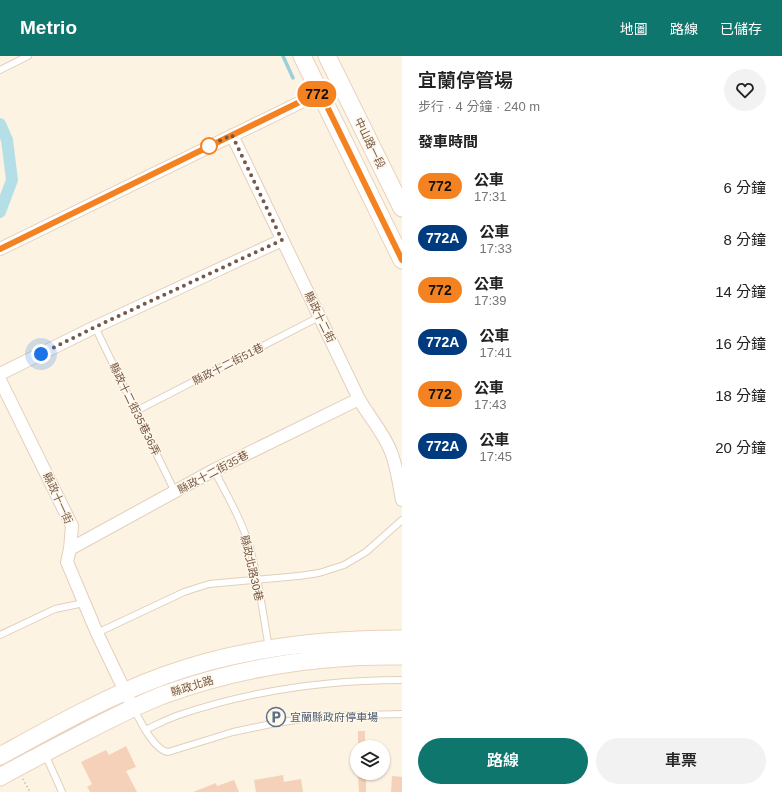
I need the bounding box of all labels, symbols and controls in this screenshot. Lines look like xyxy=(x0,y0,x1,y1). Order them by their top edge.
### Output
text: Metrio xyxy=(20,17,77,38)
text: 地圖 xyxy=(620,21,648,37)
text: 路線 xyxy=(670,21,698,37)
text: 已儲存 xyxy=(720,21,762,37)
button: heart xyxy=(724,69,766,111)
text: 宜蘭停管場 xyxy=(418,70,513,91)
line badge: 772 xyxy=(294,81,340,107)
text: 772 xyxy=(305,86,329,102)
text: 步行 · 4 分鐘 · 240 m xyxy=(418,99,540,114)
street label: 中山路一段 xyxy=(353,116,387,170)
text: 發車時間 xyxy=(418,133,478,150)
unlabelled marker xyxy=(200,137,218,155)
text: 公車 xyxy=(474,171,504,188)
text: 772 xyxy=(428,178,452,194)
text: 6 分鐘 xyxy=(723,179,766,196)
text: 17:31 xyxy=(474,189,507,204)
text: 公車 xyxy=(479,223,509,240)
text: 772A xyxy=(426,230,459,246)
text: 8 分鐘 xyxy=(723,231,766,248)
text: 17:33 xyxy=(479,241,512,256)
text: 公車 xyxy=(474,275,504,292)
text: 772 xyxy=(428,282,452,298)
text: 14 分鐘 xyxy=(715,283,766,300)
street label: 縣政十二街 xyxy=(303,290,337,344)
text: 17:39 xyxy=(474,293,507,308)
text: 公車 xyxy=(479,327,509,344)
text: 772A xyxy=(426,334,459,350)
text: 16 分鐘 xyxy=(715,335,766,352)
street label: 縣政十二街51巷 xyxy=(190,341,266,387)
your location xyxy=(31,344,51,364)
text: 17:41 xyxy=(479,345,512,360)
street label: 縣政十二街35巷36弄 xyxy=(107,361,163,457)
text: 公車 xyxy=(474,379,504,396)
text: 772 xyxy=(428,386,452,402)
text: 18 分鐘 xyxy=(715,387,766,404)
text: 17:43 xyxy=(474,397,507,412)
text: 公車 xyxy=(479,431,509,448)
text: 772A xyxy=(426,438,459,454)
text: 20 分鐘 xyxy=(715,439,766,456)
street label: 縣政十二街35巷 xyxy=(176,448,250,496)
text: 17:45 xyxy=(479,449,512,464)
street label: 縣政十一街 xyxy=(41,471,75,525)
street label: 縣政北路30巷 xyxy=(239,534,265,602)
street label: 縣政北路 xyxy=(169,674,215,698)
parking icon: 宜蘭縣政府停車場 xyxy=(265,706,287,728)
place label: 宜蘭縣政府停車場 xyxy=(290,711,378,723)
button: 路線 xyxy=(418,738,588,784)
button: 車票 xyxy=(596,738,766,784)
map controls xyxy=(350,740,390,780)
button: layers xyxy=(350,740,390,780)

